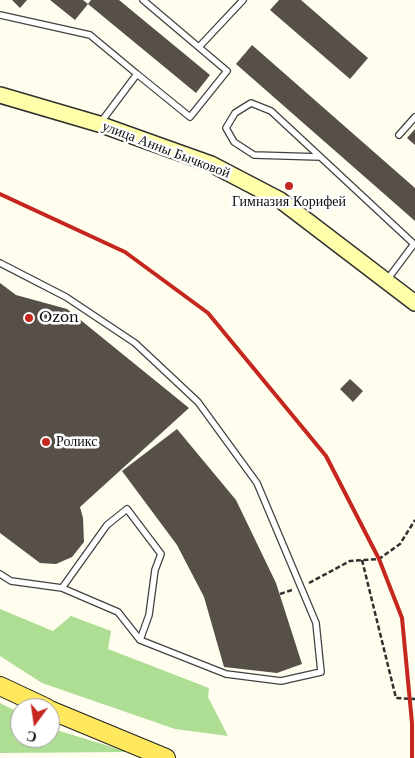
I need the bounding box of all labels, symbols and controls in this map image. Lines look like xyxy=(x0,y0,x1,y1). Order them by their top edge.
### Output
street label: улица Анны Бычковой xyxy=(100,118,232,182)
marker: Гимназия Корифей xyxy=(283,180,295,192)
place label: Гимназия Корифей xyxy=(232,194,346,210)
place label: Ozon xyxy=(39,310,79,326)
marker: Ozon xyxy=(23,312,35,324)
place label: Роликс xyxy=(56,434,97,450)
marker: Роликс xyxy=(40,436,52,448)
north arrow xyxy=(10,698,60,748)
text: С xyxy=(25,727,39,747)

